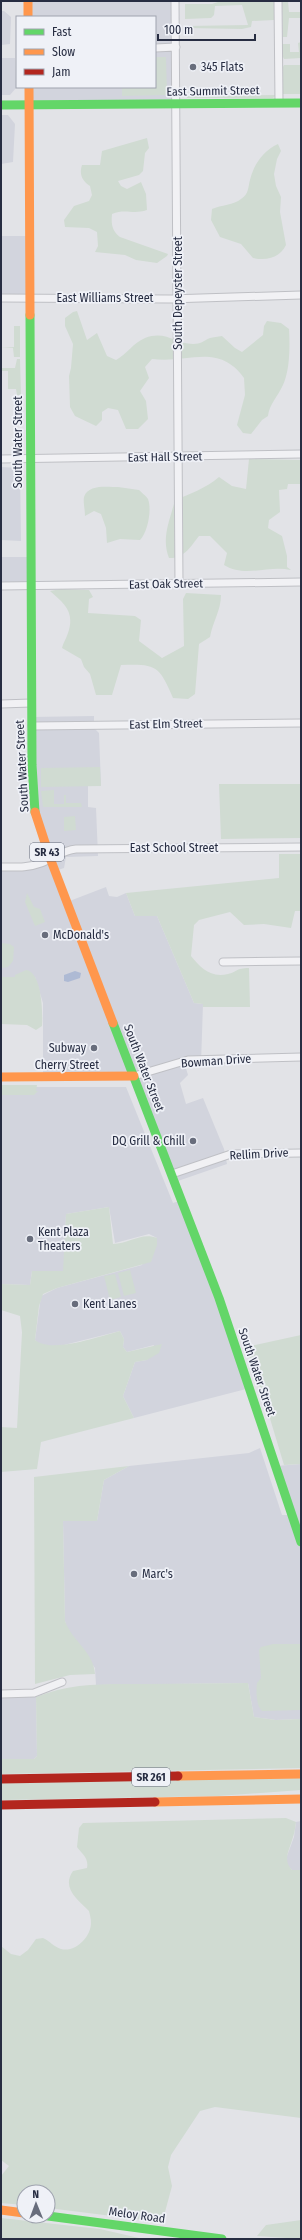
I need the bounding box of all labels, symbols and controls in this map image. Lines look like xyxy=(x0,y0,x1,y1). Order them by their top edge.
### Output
legend xyxy=(16,16,156,88)
scale bar xyxy=(158,16,255,42)
text: 100 m xyxy=(164,23,193,37)
text: Fast xyxy=(52,25,71,39)
text: Slow xyxy=(52,45,75,59)
place label: 345 Flats xyxy=(201,60,244,74)
marker: 345 Flats xyxy=(188,62,198,72)
text: Jam xyxy=(52,65,70,79)
street label: East Summit Street xyxy=(166,83,260,99)
street label: South Depeyster Street xyxy=(171,236,185,350)
street label: East Williams Street xyxy=(56,291,154,305)
street label: South Water Street xyxy=(11,396,25,488)
street label: East Hall Street xyxy=(127,449,203,465)
street label: East Oak Street xyxy=(129,576,203,592)
street label: East Elm Street xyxy=(129,716,203,732)
street label: South Water Street xyxy=(13,719,31,812)
street label: East School Street xyxy=(130,841,218,855)
road number: SR 43 xyxy=(30,843,64,861)
place label: McDonald's xyxy=(53,928,109,942)
marker: McDonald's xyxy=(40,930,50,940)
street label: South Water Street xyxy=(121,1022,167,1114)
place label: Subway xyxy=(49,1041,87,1055)
marker: Subway xyxy=(89,1043,99,1053)
street label: Bowman Drive xyxy=(180,1052,252,1070)
street label: Cherry Street xyxy=(35,1058,99,1072)
place label: DQ Grill & Chill xyxy=(112,1134,185,1148)
marker: DQ Grill & Chill xyxy=(188,1136,198,1146)
street label: Rellim Drive xyxy=(229,1145,289,1163)
place label: Kent Plaza Theaters xyxy=(38,1225,89,1253)
marker: Kent Plaza Theaters xyxy=(25,1234,35,1244)
place label: Kent Lanes xyxy=(83,1297,137,1311)
marker: Kent Lanes xyxy=(70,1299,80,1309)
street label: South Water Street xyxy=(235,1326,279,1418)
place label: Marc's xyxy=(142,1567,173,1581)
marker: Marc's xyxy=(129,1569,139,1579)
road number: SR 261 xyxy=(132,1768,170,1786)
north arrow xyxy=(16,2184,56,2224)
text: N xyxy=(32,2188,39,2201)
street label: Meloy Road xyxy=(108,2204,166,2226)

